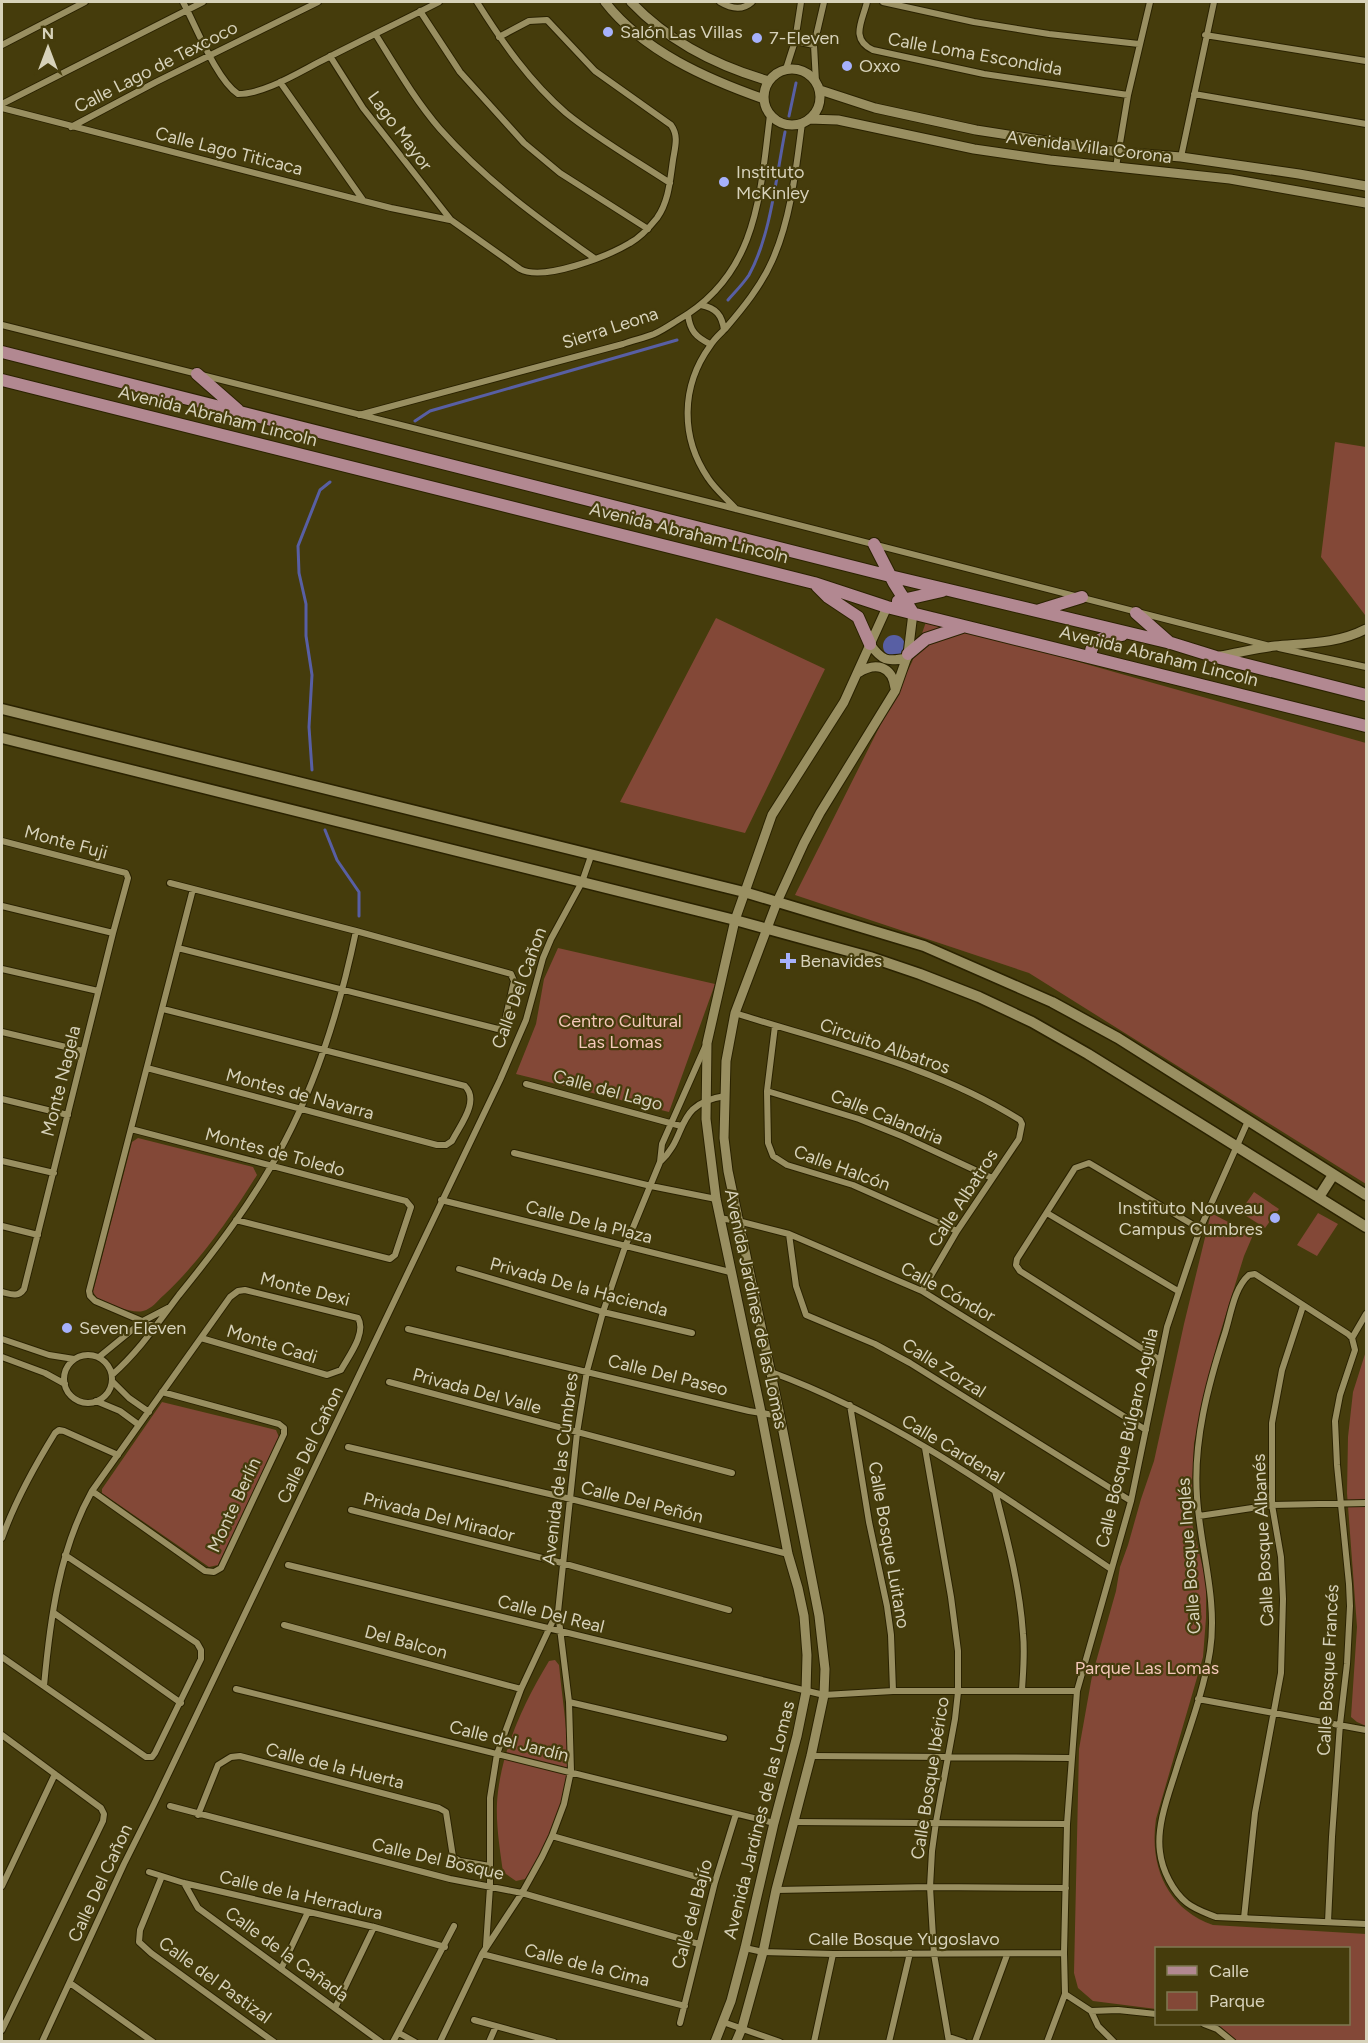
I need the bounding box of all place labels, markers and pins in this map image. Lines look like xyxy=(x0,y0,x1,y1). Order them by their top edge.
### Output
place label: Salón Las Villas xyxy=(620,21,743,43)
marker: Salón Las Villas xyxy=(601,25,615,39)
place label: 7-Eleven xyxy=(769,27,839,49)
marker: 7-Eleven xyxy=(750,31,764,45)
place label: Oxxo xyxy=(859,55,900,77)
marker: Oxxo xyxy=(840,59,854,73)
place label: Instituto McKinley xyxy=(736,161,810,204)
marker: Instituto McKinley xyxy=(717,175,731,189)
place label: Benavides xyxy=(800,950,882,972)
marker: Benavides xyxy=(781,954,795,968)
place label: Instituto Nouveau Campus Cumbres xyxy=(1118,1197,1263,1240)
marker: Instituto Nouveau Campus Cumbres xyxy=(1268,1211,1282,1225)
place label: Seven Eleven xyxy=(79,1317,186,1339)
marker: Seven Eleven xyxy=(60,1321,74,1335)

